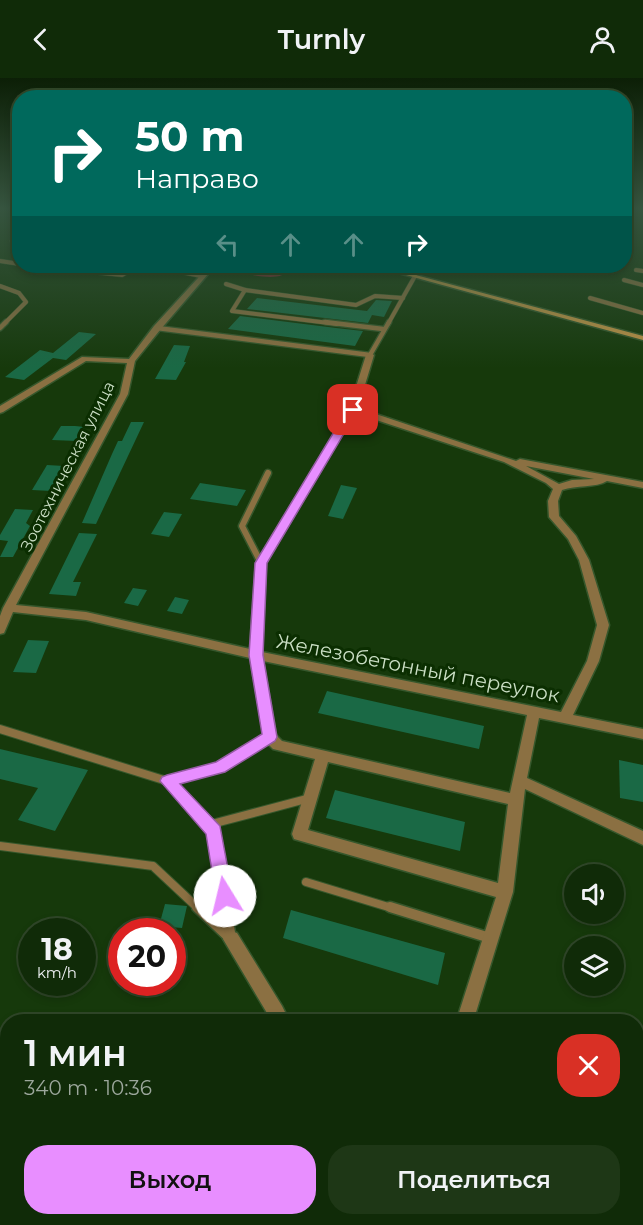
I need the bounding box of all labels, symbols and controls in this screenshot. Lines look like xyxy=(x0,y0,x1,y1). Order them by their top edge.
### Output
icon: back xyxy=(24,23,57,56)
text: Turnly xyxy=(278,23,365,56)
icon: person xyxy=(586,23,619,56)
text: 50 m xyxy=(135,110,244,162)
icon: right xyxy=(36,114,114,192)
text: Направо xyxy=(135,162,259,195)
icon: left xyxy=(211,228,244,261)
icon: ahead xyxy=(274,228,307,261)
icon: ahead xyxy=(337,228,370,261)
icon: right xyxy=(400,228,433,261)
street label: Зоотехническая улица xyxy=(16,378,119,554)
pin xyxy=(327,384,378,435)
icon: arrive xyxy=(336,393,369,426)
street label: Железобетонный переулок xyxy=(274,629,562,707)
position arrow xyxy=(193,864,257,928)
map controls xyxy=(564,864,624,996)
button: sound xyxy=(564,864,624,924)
speed limit sign: 20 xyxy=(108,918,186,996)
text: 18 xyxy=(41,931,73,968)
button: layers xyxy=(564,936,624,996)
text: km/h xyxy=(37,963,77,982)
text: 1 мин xyxy=(24,1031,127,1075)
button: close xyxy=(557,1034,620,1097)
text: 340 m · 10:36 xyxy=(24,1076,152,1100)
button: Выход xyxy=(24,1145,316,1214)
button: Поделиться xyxy=(328,1145,620,1214)

